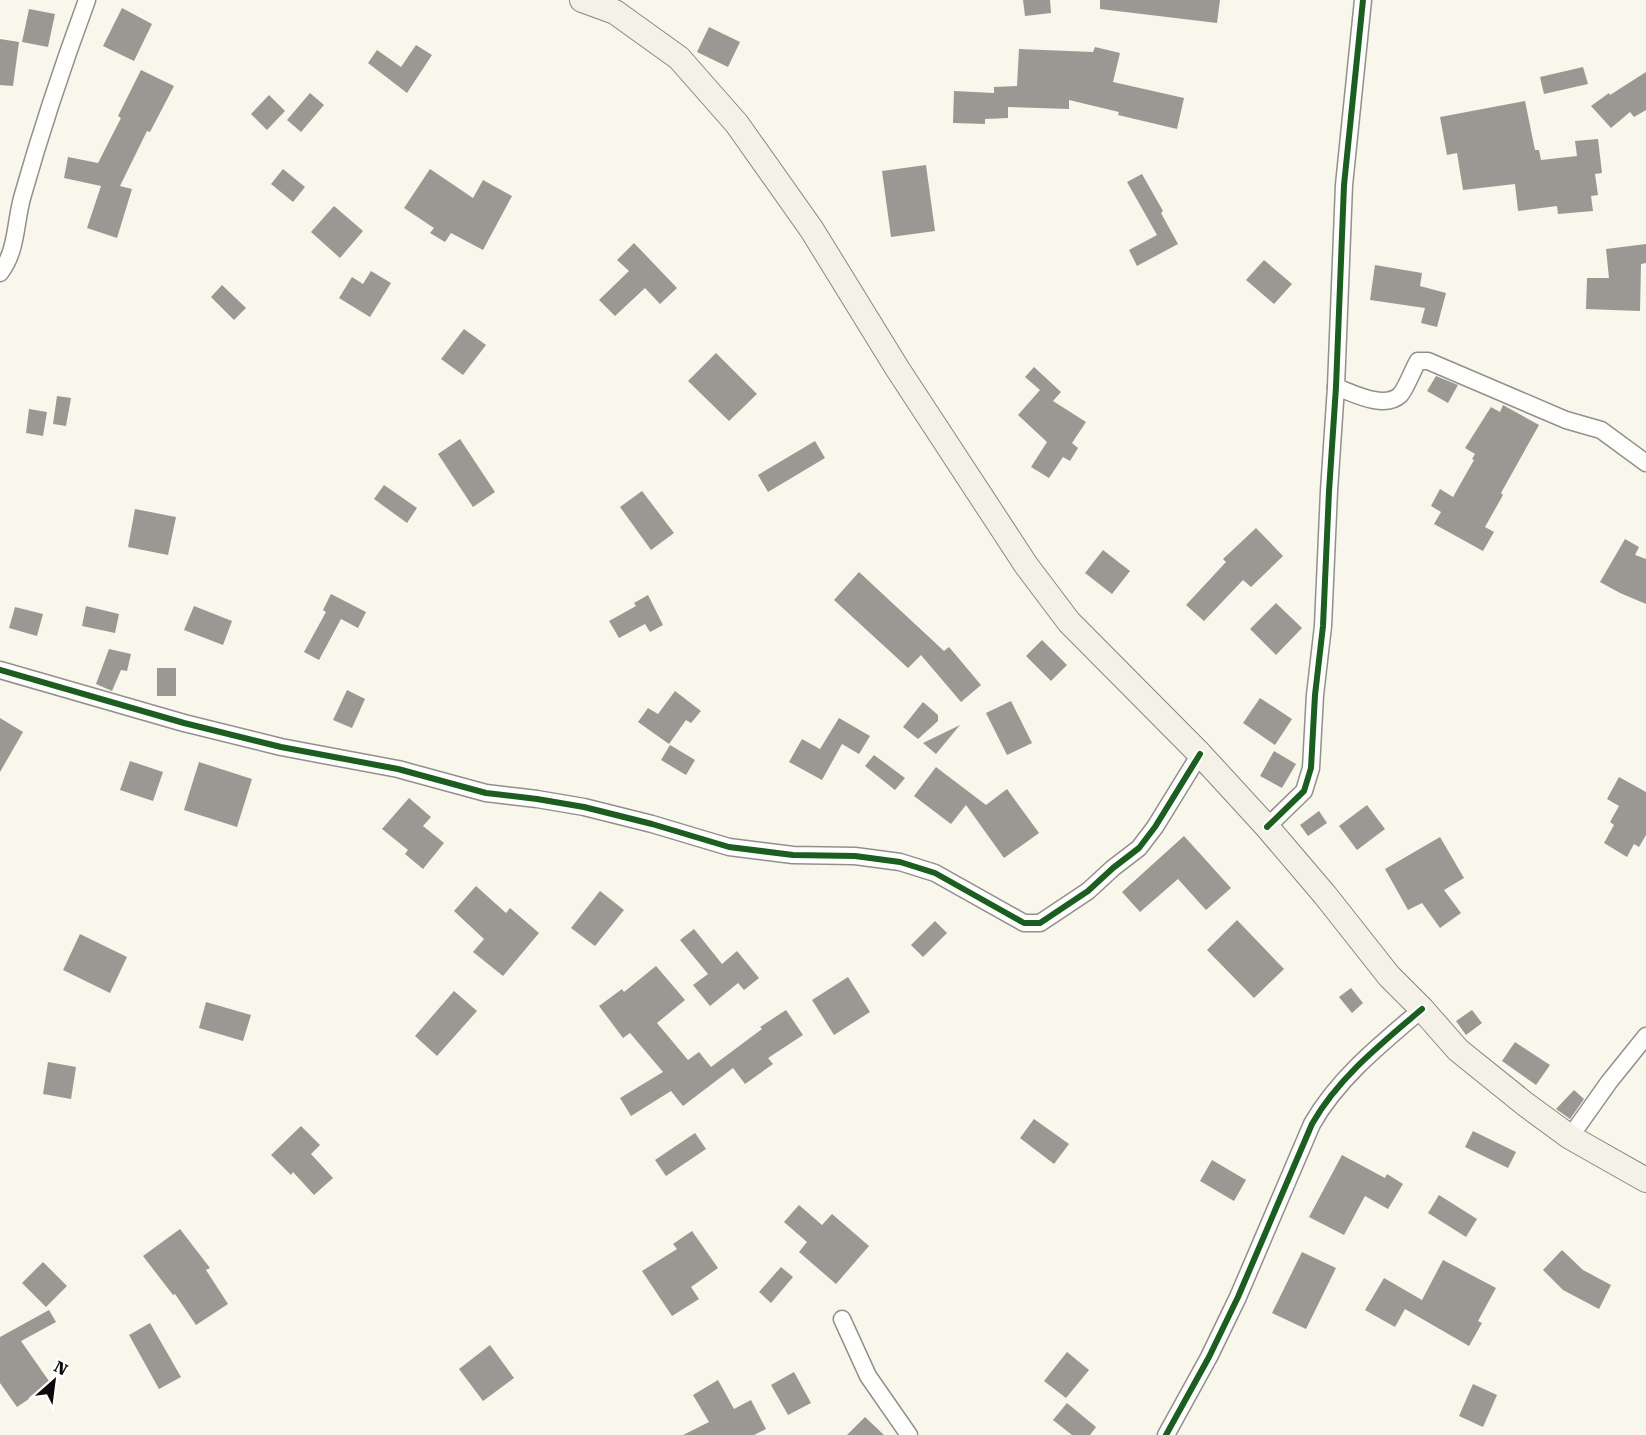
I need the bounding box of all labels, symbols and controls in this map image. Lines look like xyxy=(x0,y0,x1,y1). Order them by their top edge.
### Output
north arrow xyxy=(24,1351,84,1411)
text: N xyxy=(51,1357,71,1379)

